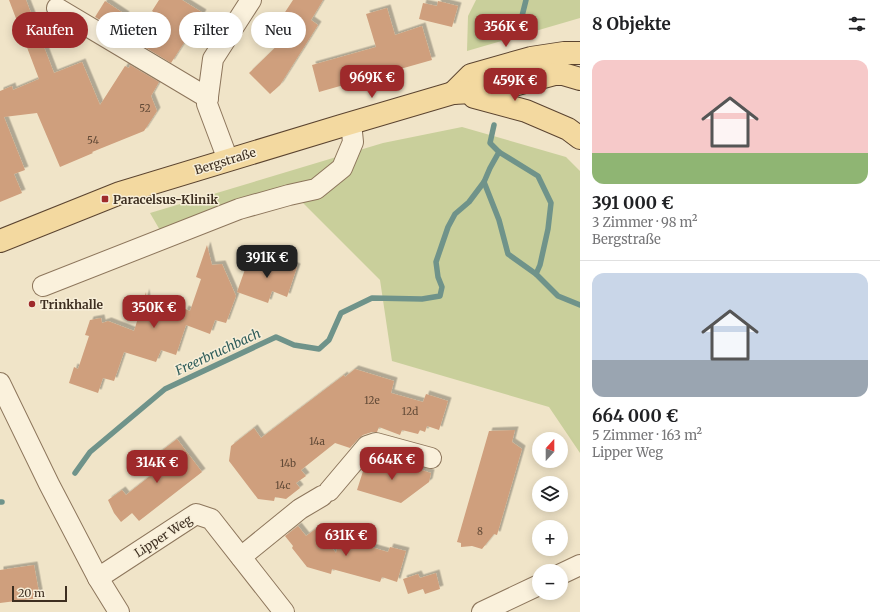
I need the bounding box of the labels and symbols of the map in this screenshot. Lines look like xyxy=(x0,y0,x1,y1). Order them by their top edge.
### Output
pin: 356K € xyxy=(473,14,539,48)
pin: 969K € xyxy=(339,65,405,99)
pin: 459K € xyxy=(482,68,548,102)
house number: 52 xyxy=(139,102,151,115)
house number: 54 xyxy=(87,134,99,147)
street label: Bergstraße xyxy=(192,145,258,177)
place label: Paracelsus-Klinik xyxy=(113,192,218,207)
marker: Paracelsus-Klinik xyxy=(100,194,110,204)
pin: 391K € xyxy=(234,245,300,279)
pin: 350K € xyxy=(121,295,187,329)
place label: Trinkhalle xyxy=(40,297,104,312)
marker: Trinkhalle xyxy=(27,299,37,309)
water label: Freerbruchbach xyxy=(172,325,263,380)
house number: 12e xyxy=(364,394,380,407)
house number: 12d xyxy=(402,405,418,418)
north arrow xyxy=(532,432,568,468)
house number: 14a xyxy=(309,435,325,448)
pin: 664K € xyxy=(359,447,425,481)
pin: 314K € xyxy=(124,450,190,484)
house number: 14b xyxy=(280,457,296,470)
house number: 14c xyxy=(275,479,291,492)
street label: Lipper Weg xyxy=(131,511,195,560)
pin: 631K € xyxy=(313,523,379,557)
house number: 8 xyxy=(477,525,483,538)
scale bar xyxy=(12,584,67,603)

